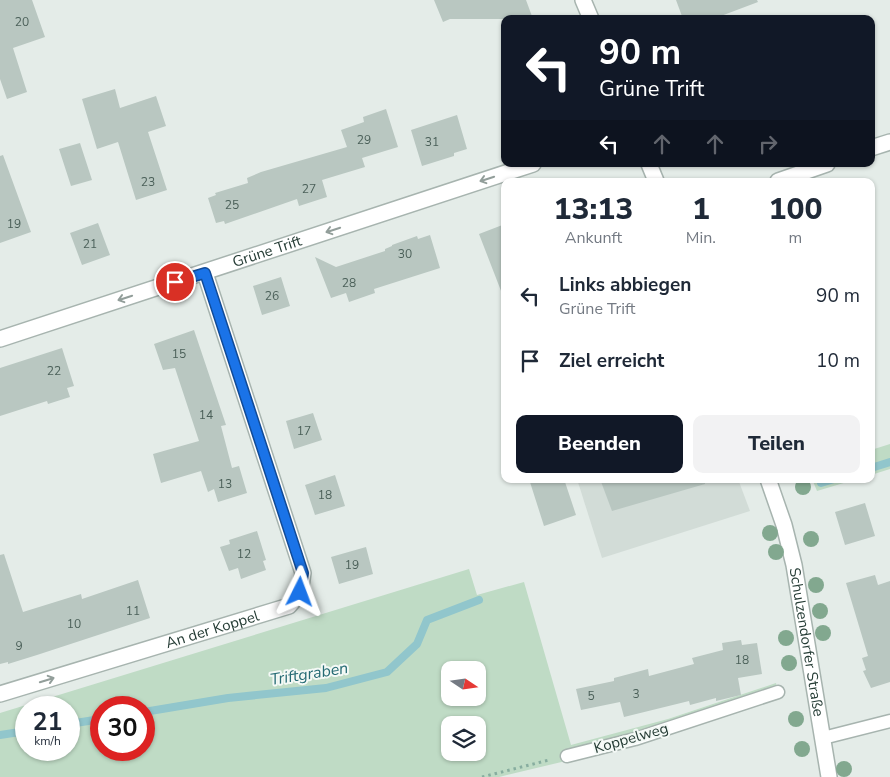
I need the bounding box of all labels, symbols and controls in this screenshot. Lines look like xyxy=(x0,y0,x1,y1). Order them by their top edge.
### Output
house number: 20 xyxy=(15,14,29,30)
text: 90 m xyxy=(599,29,681,76)
icon: left xyxy=(516,35,581,100)
text: Grüne Trift xyxy=(599,74,704,104)
icon: left xyxy=(595,130,623,158)
icon: ahead xyxy=(648,130,676,158)
icon: ahead xyxy=(701,130,729,158)
icon: right xyxy=(754,130,782,158)
house number: 29 xyxy=(357,132,371,148)
house number: 31 xyxy=(425,134,439,150)
house number: 23 xyxy=(141,174,155,190)
one-way arrow xyxy=(480,175,495,184)
house number: 27 xyxy=(302,181,316,197)
text: 13:13 xyxy=(554,189,633,230)
text: 1 xyxy=(692,189,710,230)
text: 100 xyxy=(768,189,822,230)
house number: 25 xyxy=(225,197,239,213)
house number: 19 xyxy=(7,216,21,232)
one-way arrow xyxy=(325,226,341,235)
text: Ankunft xyxy=(565,227,622,249)
text: Min. xyxy=(686,227,716,249)
text: m xyxy=(789,227,802,249)
street label: Grüne Trift xyxy=(230,230,305,272)
house number: 21 xyxy=(83,236,97,252)
house number: 30 xyxy=(398,246,412,262)
pin xyxy=(154,261,196,303)
icon: arrive xyxy=(161,268,189,296)
text: Links abbiegen xyxy=(559,272,691,298)
house number: 28 xyxy=(342,275,356,291)
icon: left xyxy=(516,282,544,310)
text: 90 m xyxy=(816,283,860,309)
house number: 26 xyxy=(265,288,279,304)
one-way arrow xyxy=(117,294,133,304)
text: Grüne Trift xyxy=(559,298,635,320)
house number: 15 xyxy=(172,346,186,362)
icon: arrive xyxy=(516,347,544,375)
text: Ziel erreicht xyxy=(559,348,664,374)
text: 10 m xyxy=(816,348,860,374)
house number: 22 xyxy=(47,363,61,379)
house number: 14 xyxy=(199,407,213,423)
button: Beenden xyxy=(516,415,683,473)
button: Teilen xyxy=(693,415,860,473)
house number: 17 xyxy=(297,423,311,439)
house number: 13 xyxy=(218,476,232,492)
house number: 18 xyxy=(318,487,332,503)
house number: 12 xyxy=(237,546,251,562)
house number: 19 xyxy=(345,557,359,573)
position arrow xyxy=(273,565,325,617)
street label: Schulzendorfer Straße xyxy=(785,566,829,718)
house number: 11 xyxy=(126,603,140,619)
street label: An der Koppel xyxy=(163,606,262,653)
house number: 10 xyxy=(67,616,81,632)
house number: 9 xyxy=(15,638,23,654)
house number: 18 xyxy=(735,652,749,668)
water label: Triftgraben xyxy=(269,657,350,691)
north arrow xyxy=(441,661,486,706)
map controls xyxy=(441,661,486,761)
one-way arrow xyxy=(38,675,54,684)
house number: 3 xyxy=(632,686,640,702)
house number: 5 xyxy=(587,688,595,704)
speed limit sign: 30 xyxy=(90,696,155,761)
text: 21 xyxy=(32,705,63,739)
button: layers xyxy=(441,716,486,761)
street label: Koppelweg xyxy=(591,718,671,758)
text: km/h xyxy=(34,733,61,749)

